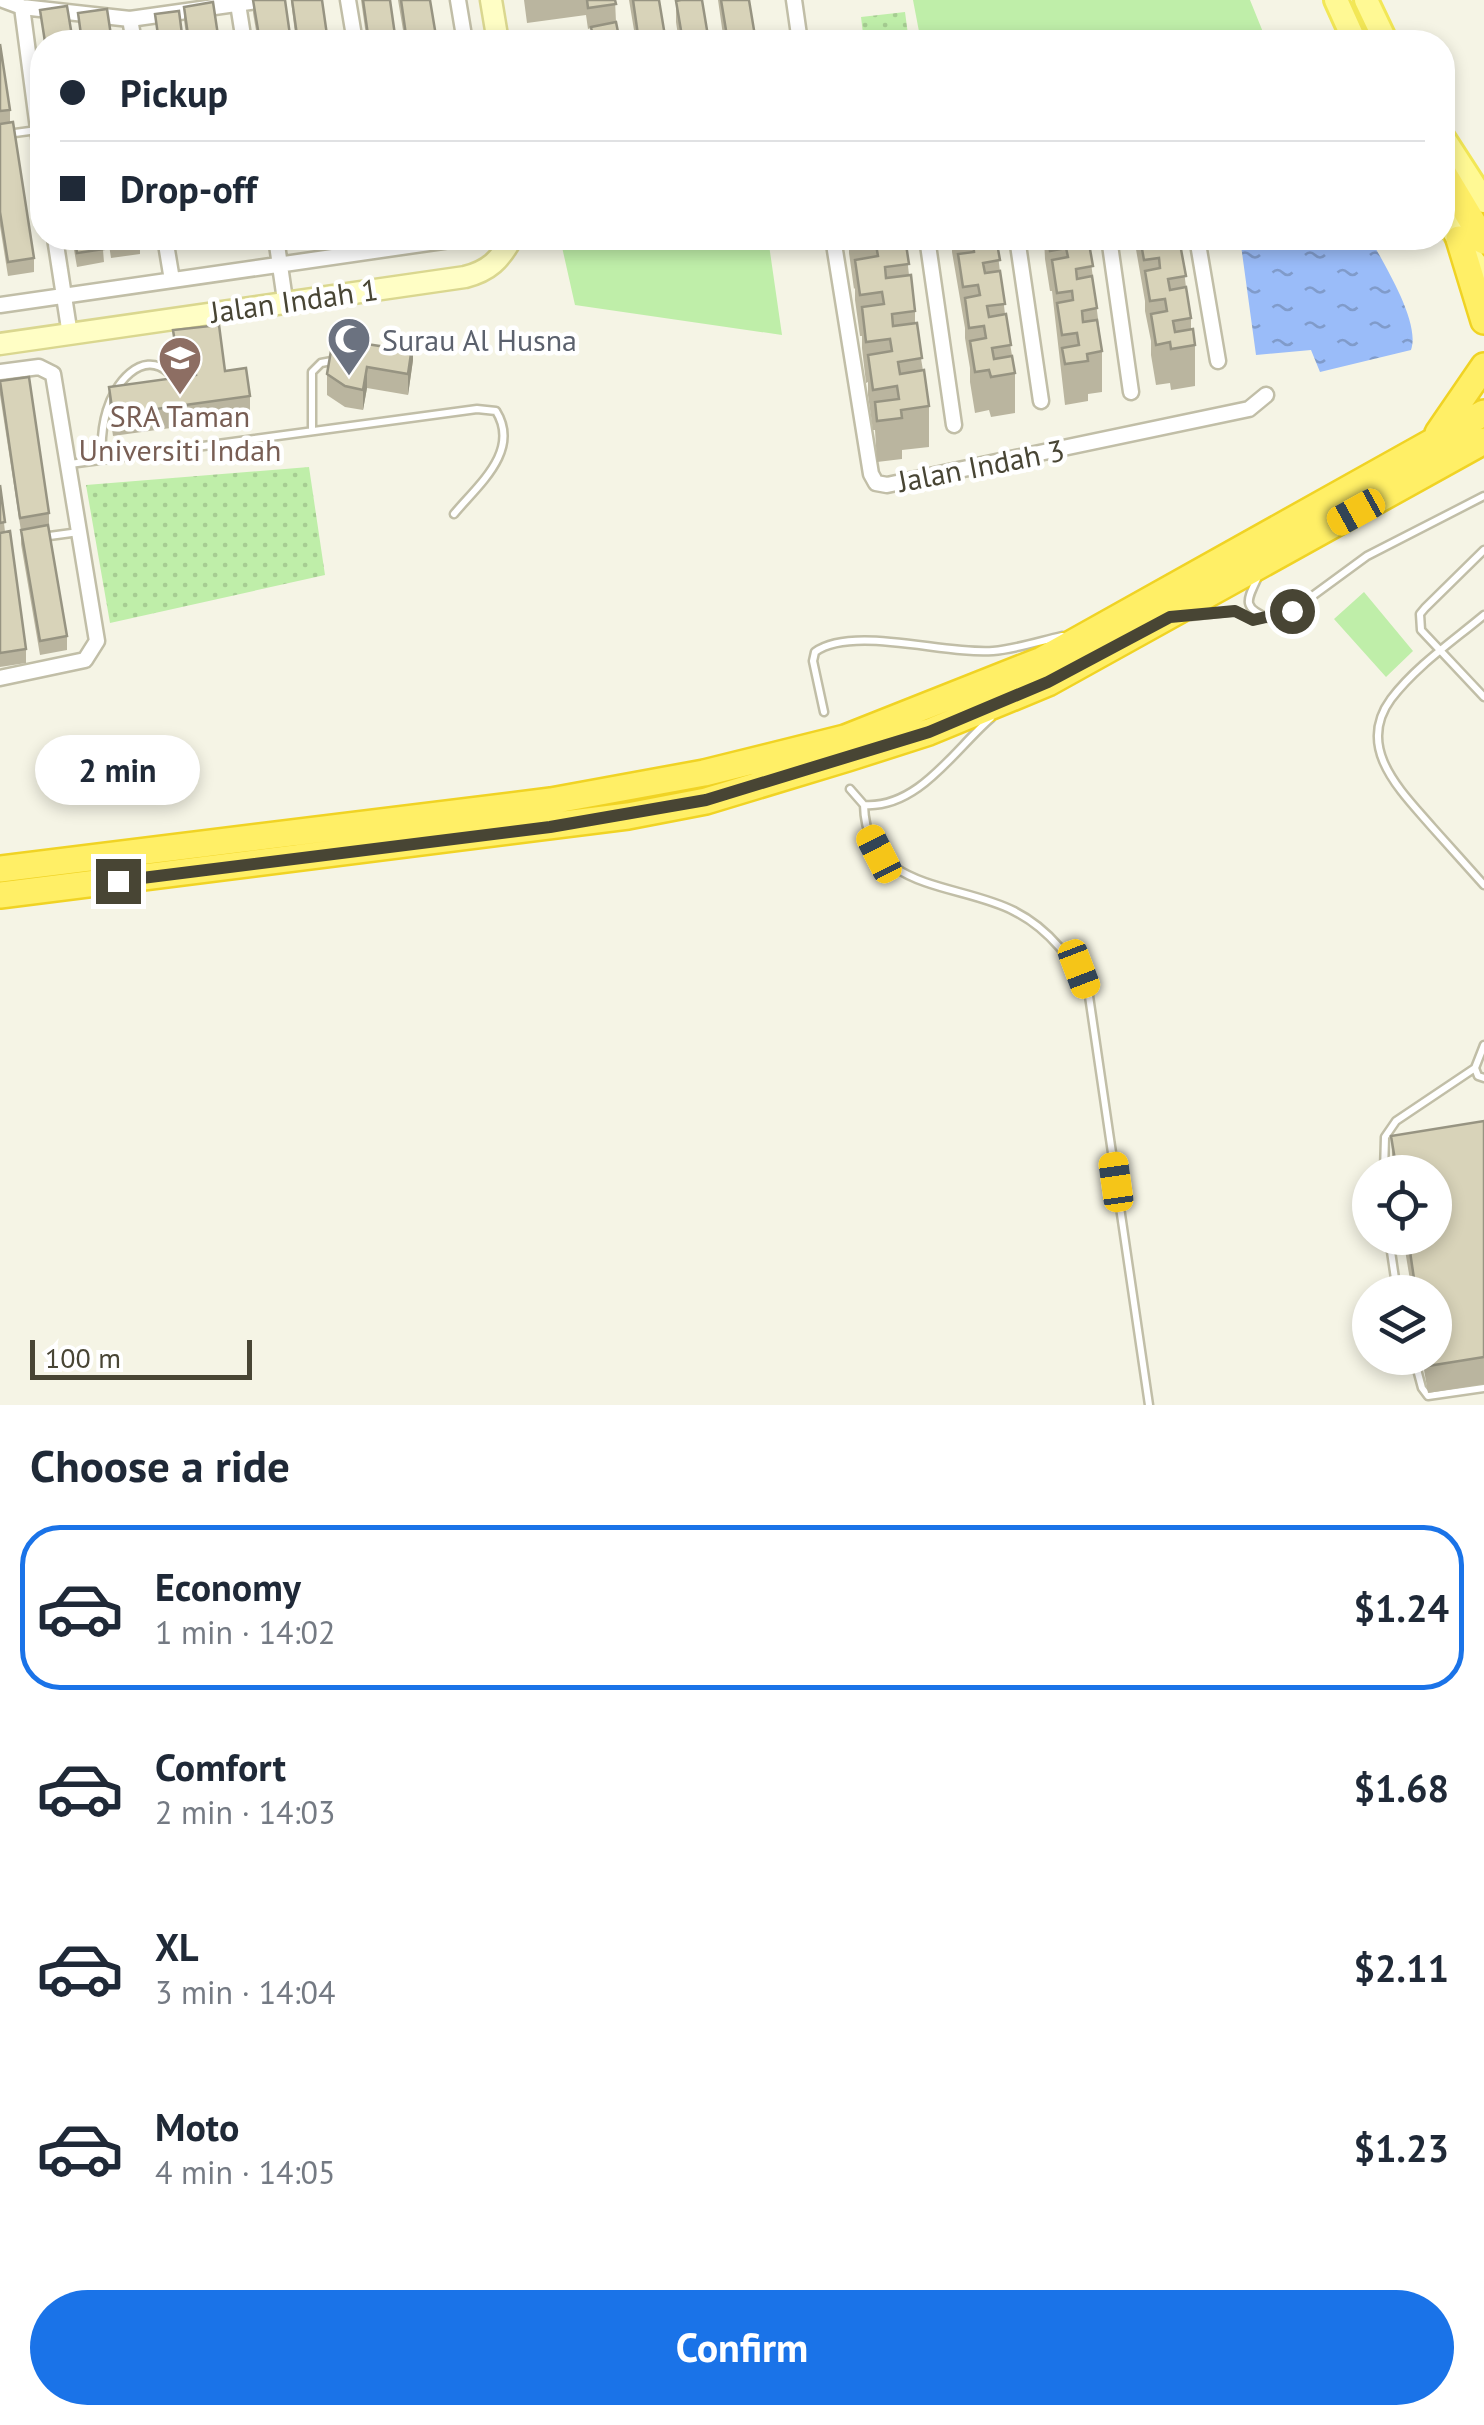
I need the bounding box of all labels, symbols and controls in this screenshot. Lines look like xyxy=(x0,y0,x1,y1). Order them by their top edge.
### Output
text: Pickup xyxy=(120,68,228,117)
text: Drop-off xyxy=(120,164,257,213)
street label: Jalan Indah 1 xyxy=(206,269,380,331)
mosque icon: Surau Al Husna xyxy=(326,316,372,377)
place label: Surau Al Husna xyxy=(382,320,577,359)
school or university icon: SRA Taman Universiti Indah xyxy=(157,335,203,396)
place label: SRA Taman Universiti Indah xyxy=(78,396,282,469)
street label: Jalan Indah 3 xyxy=(893,430,1067,501)
car xyxy=(1322,484,1390,540)
route start xyxy=(1270,589,1315,634)
callout: 2 min xyxy=(36,736,200,806)
text: 2 min xyxy=(78,749,157,791)
car xyxy=(852,820,906,888)
route end xyxy=(96,859,141,904)
car xyxy=(1054,936,1104,1002)
car xyxy=(1097,1150,1135,1214)
map controls xyxy=(1352,1155,1452,1375)
button: locate xyxy=(1352,1155,1452,1255)
button: layers xyxy=(1352,1275,1452,1375)
scale bar xyxy=(30,1335,252,1380)
text: 100 m xyxy=(45,1339,121,1376)
text: Choose a ride xyxy=(30,1436,290,1494)
text: Economy xyxy=(155,1562,301,1611)
icon: car xyxy=(35,1563,125,1653)
text: $1.24 xyxy=(1353,1583,1449,1632)
text: 1 min · 14:02 xyxy=(155,1611,335,1653)
text: Comfort xyxy=(155,1742,286,1791)
icon: car xyxy=(35,1743,125,1833)
text: $1.68 xyxy=(1353,1763,1449,1812)
text: 2 min · 14:03 xyxy=(155,1791,335,1833)
text: XL xyxy=(155,1922,199,1971)
icon: car xyxy=(35,1923,125,2013)
text: $2.11 xyxy=(1353,1943,1449,1992)
text: 3 min · 14:04 xyxy=(155,1971,335,2013)
text: Moto xyxy=(155,2102,239,2151)
icon: car xyxy=(35,2103,125,2193)
text: $1.23 xyxy=(1353,2123,1449,2172)
text: 4 min · 14:05 xyxy=(155,2151,335,2193)
button: Confirm xyxy=(30,2290,1454,2405)

